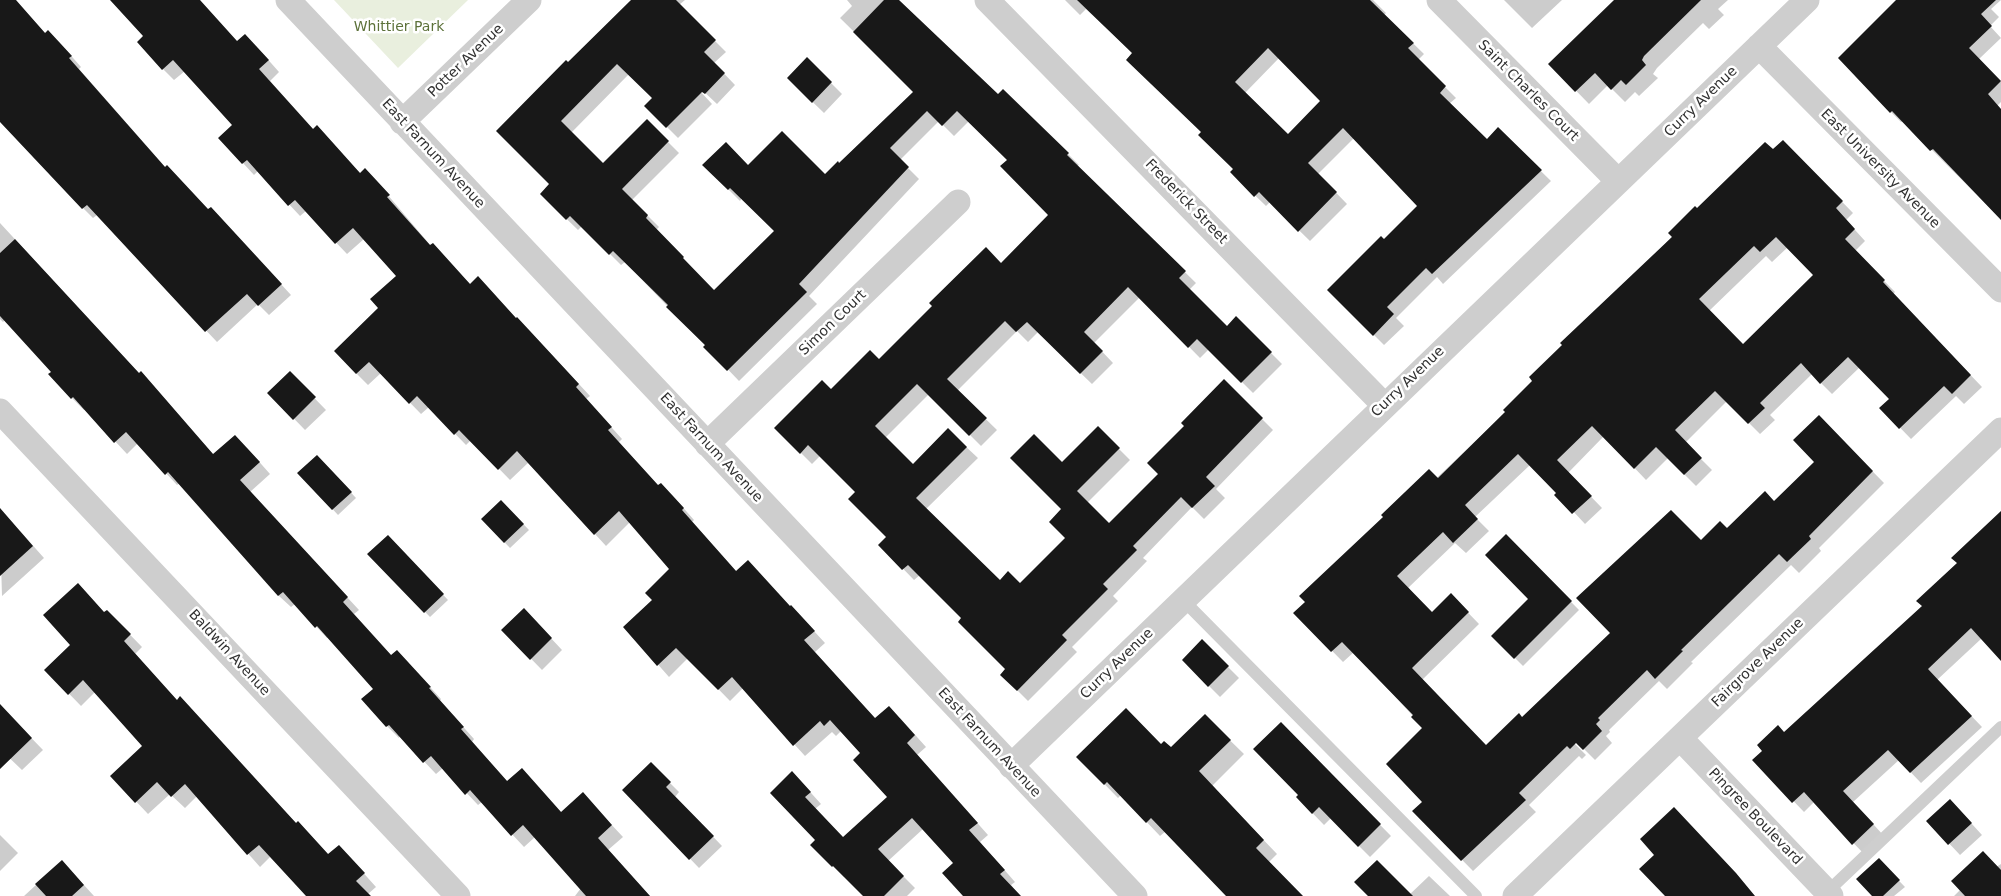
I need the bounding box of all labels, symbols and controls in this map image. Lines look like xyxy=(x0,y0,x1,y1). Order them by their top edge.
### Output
park label: Whittier Park xyxy=(354,19,444,35)
street label: Potter Avenue xyxy=(425,21,507,101)
street label: Saint Charles Court xyxy=(1474,37,1582,145)
street label: Curry Avenue xyxy=(1661,63,1741,141)
street label: East Farnum Avenue xyxy=(378,96,488,212)
street label: East University Avenue xyxy=(1817,106,1943,232)
street label: Frederick Street xyxy=(1141,156,1231,248)
street label: Simon Court xyxy=(796,287,870,359)
street label: Curry Avenue xyxy=(1368,343,1448,421)
street label: East Farnum Avenue xyxy=(656,390,766,506)
street label: Baldwin Avenue xyxy=(185,606,273,700)
street label: Fairgrove Avenue xyxy=(1709,615,1807,711)
street label: Curry Avenue xyxy=(1077,625,1157,703)
street label: East Farnum Avenue xyxy=(934,685,1044,801)
street label: Pingree Boulevard xyxy=(1705,765,1805,869)

